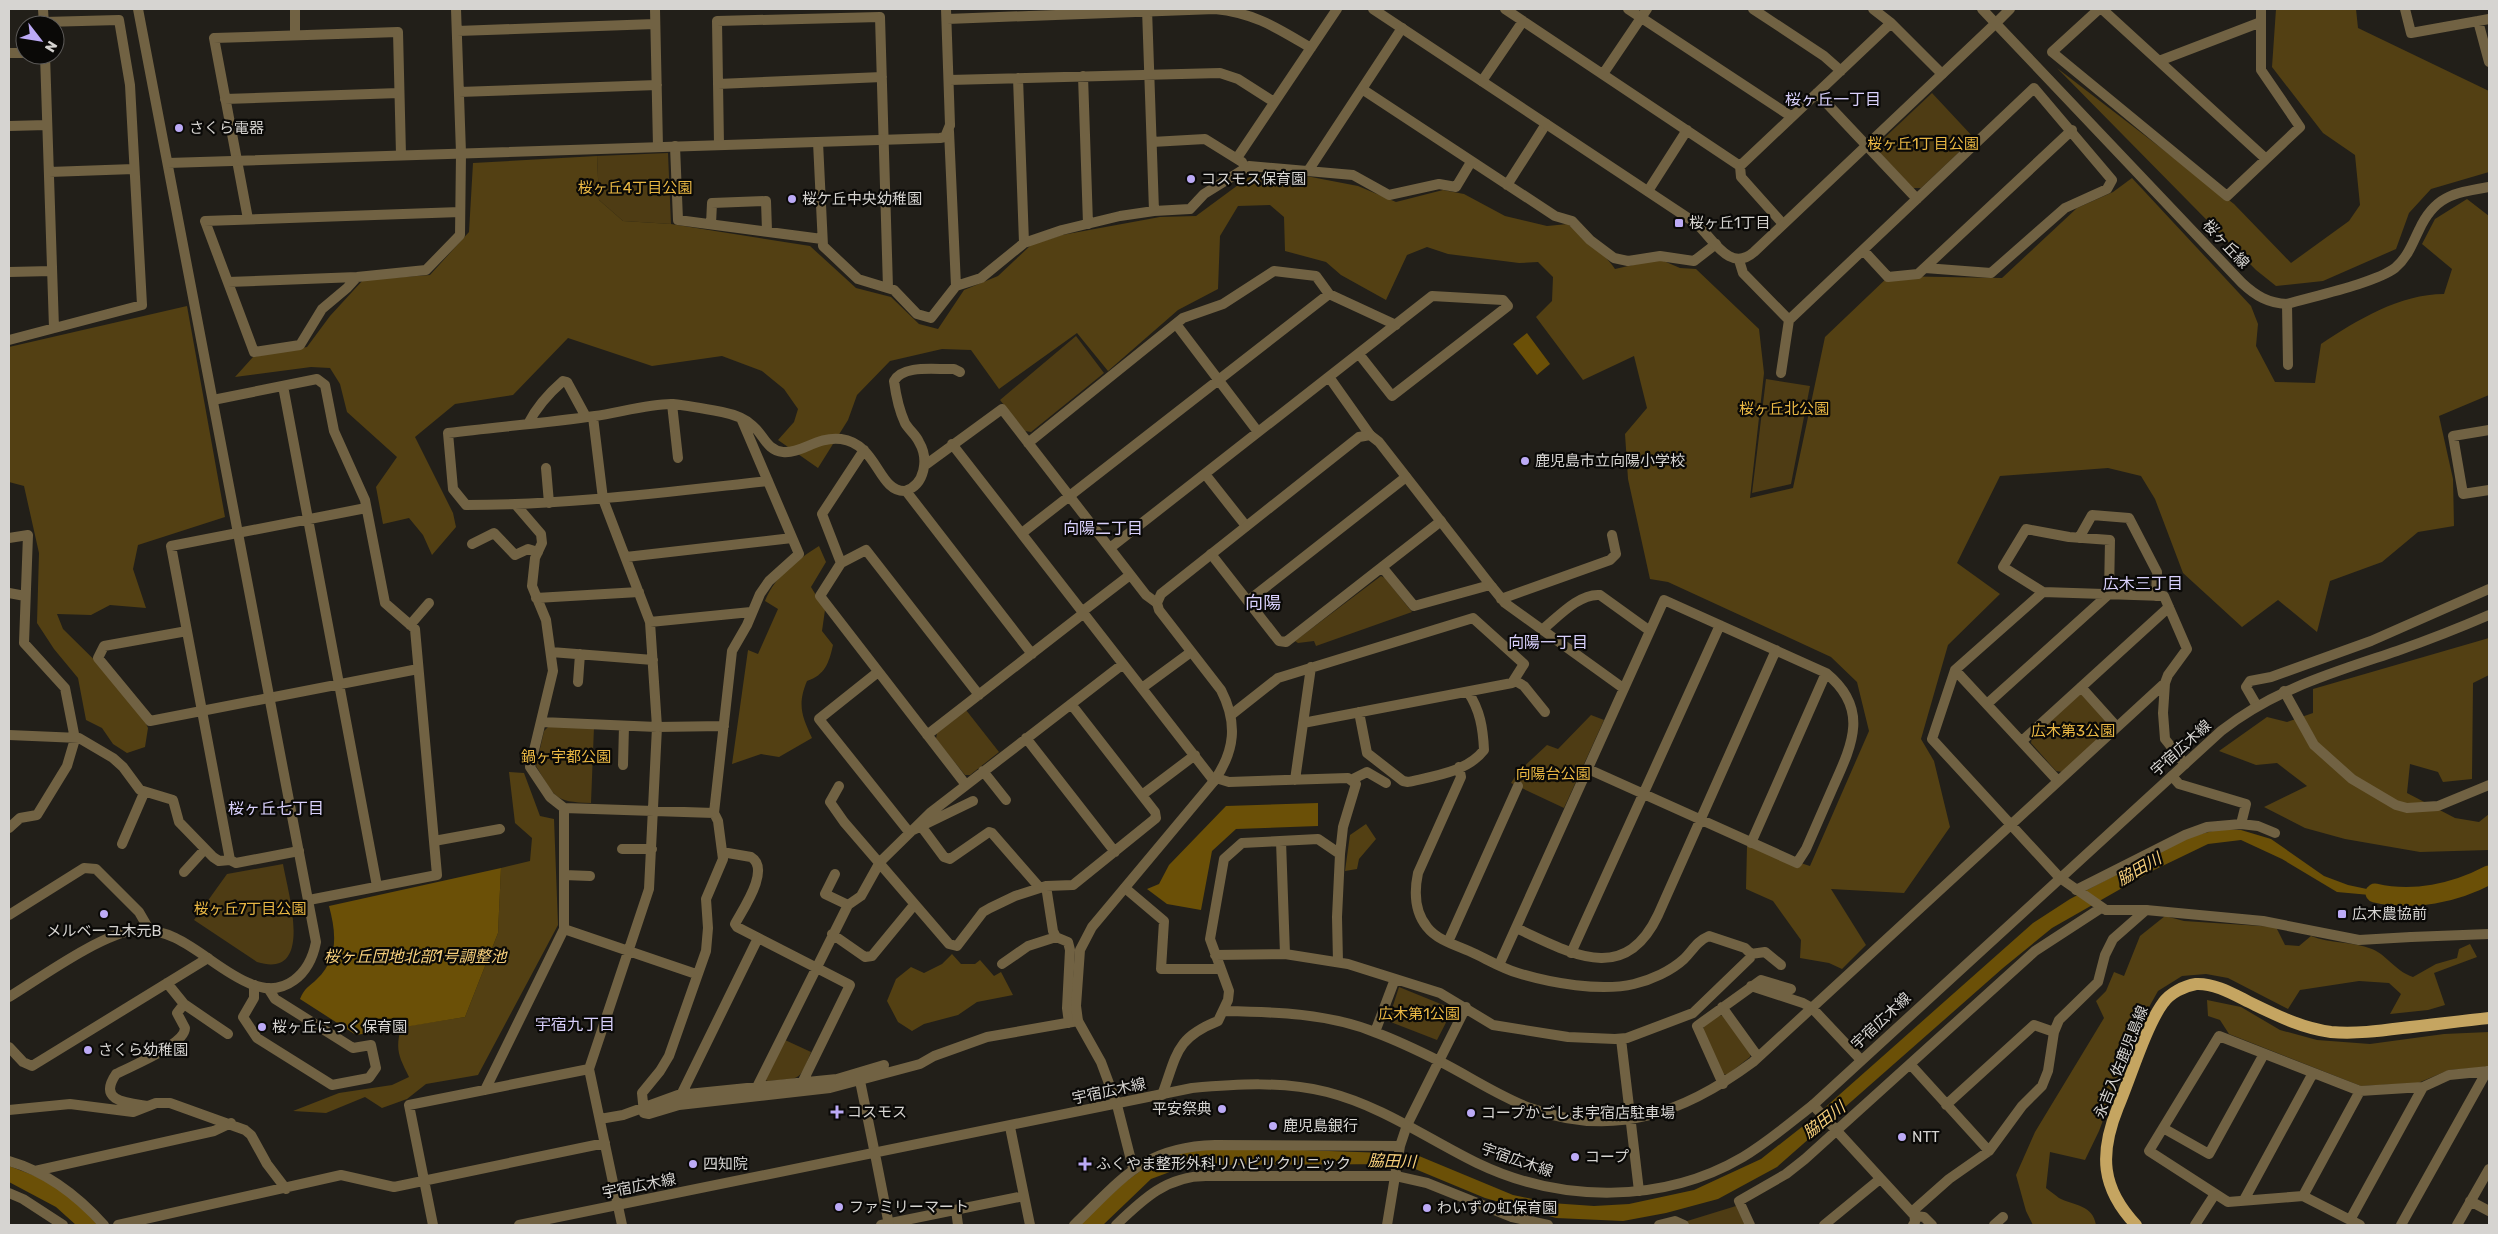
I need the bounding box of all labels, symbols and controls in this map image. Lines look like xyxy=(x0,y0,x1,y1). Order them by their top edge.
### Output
north arrow xyxy=(15,15,65,65)
text: N xyxy=(41,38,61,55)
district label: 桜ヶ丘一丁目 xyxy=(1785,90,1881,109)
place label: さくら電器 xyxy=(189,119,264,137)
marker: さくら電器 xyxy=(173,122,185,134)
park label: 桜ヶ丘1丁目公園 xyxy=(1867,135,1979,153)
place label: コスモス保育園 xyxy=(1201,170,1306,188)
marker: コスモス保育園 xyxy=(1185,173,1197,185)
park label: 桜ヶ丘4丁目公園 xyxy=(578,179,692,197)
place label: 桜ケ丘中央幼稚園 xyxy=(802,190,922,208)
marker: 桜ケ丘中央幼稚園 xyxy=(786,193,798,205)
place label: 桜ヶ丘1丁目 xyxy=(1689,214,1770,232)
street label: 桜ヶ丘線 xyxy=(2199,216,2253,272)
marker: 桜ヶ丘1丁目 xyxy=(1673,217,1685,229)
park label: 桜ヶ丘北公園 xyxy=(1739,400,1829,418)
place label: 鹿児島市立向陽小学校 xyxy=(1535,452,1685,470)
marker: 鹿児島市立向陽小学校 xyxy=(1519,455,1531,467)
district label: 向陽二丁目 xyxy=(1063,519,1143,538)
district label: 広木三丁目 xyxy=(2103,574,2183,593)
district label: 向陽 xyxy=(1245,592,1281,614)
district label: 向陽一丁目 xyxy=(1508,633,1588,652)
street label: 宇宿広木線 xyxy=(2147,716,2215,780)
park label: 広木第3公園 xyxy=(2031,722,2115,740)
park label: 鍋ヶ宇都公園 xyxy=(521,748,611,766)
park label: 向陽台公園 xyxy=(1515,765,1591,783)
district label: 桜ヶ丘七丁目 xyxy=(228,799,324,818)
water label: 脇田川 xyxy=(2113,848,2166,889)
park label: 桜ヶ丘7丁目公園 xyxy=(194,900,306,918)
place label: 広木農協前 xyxy=(2352,905,2427,923)
marker: メルベーユ木元B xyxy=(98,908,110,920)
marker: 広木農協前 xyxy=(2336,908,2348,920)
place label: メルベーユ木元B xyxy=(46,922,162,940)
water label: 桜ヶ丘団地北部1号調整池 xyxy=(324,947,508,966)
street label: 宇宿広木線 xyxy=(1847,989,1915,1053)
street label: 永吉入佐鹿児島線 xyxy=(2090,1003,2152,1121)
park label: 広木第1公園 xyxy=(1378,1005,1460,1023)
district label: 宇宿九丁目 xyxy=(535,1015,615,1034)
place label: 桜ヶ丘にっく保育園 xyxy=(272,1018,407,1036)
marker: 桜ヶ丘にっく保育園 xyxy=(256,1021,268,1033)
place label: さくら幼稚園 xyxy=(98,1041,188,1059)
marker: さくら幼稚園 xyxy=(82,1044,94,1056)
street label: 宇宿広木線 xyxy=(1070,1074,1148,1108)
water label: 脇田川 xyxy=(1799,1097,1850,1142)
place label: 平安祭典 xyxy=(1152,1100,1212,1118)
place label: コスモス xyxy=(847,1103,907,1121)
marker: 平安祭典 xyxy=(1216,1103,1228,1115)
place label: コープかごしま宇宿店駐車場 xyxy=(1481,1104,1675,1122)
marker: コスモス xyxy=(831,1106,843,1118)
marker: コープかごしま宇宿店駐車場 xyxy=(1465,1107,1477,1119)
place label: 鹿児島銀行 xyxy=(1283,1117,1358,1135)
marker: 鹿児島銀行 xyxy=(1267,1120,1279,1132)
place label: NTT xyxy=(1912,1128,1940,1146)
marker: NTT xyxy=(1896,1131,1908,1143)
street label: 宇宿広木線 xyxy=(1479,1139,1555,1181)
place label: コープ xyxy=(1585,1148,1629,1166)
water label: 脇田川 xyxy=(1368,1151,1418,1171)
marker: コープ xyxy=(1569,1151,1581,1163)
place label: 四知院 xyxy=(703,1155,748,1173)
place label: ふくやま整形外科リハビリクリニック xyxy=(1096,1155,1351,1173)
marker: ふくやま整形外科リハビリクリニック xyxy=(1078,1157,1092,1171)
marker: 四知院 xyxy=(687,1158,699,1170)
street label: 宇宿広木線 xyxy=(600,1170,678,1202)
place label: ファミリーマート xyxy=(849,1198,969,1216)
place label: わいずの虹保育園 xyxy=(1437,1199,1557,1217)
marker: ファミリーマート xyxy=(833,1201,845,1213)
marker: わいずの虹保育園 xyxy=(1421,1202,1433,1214)

